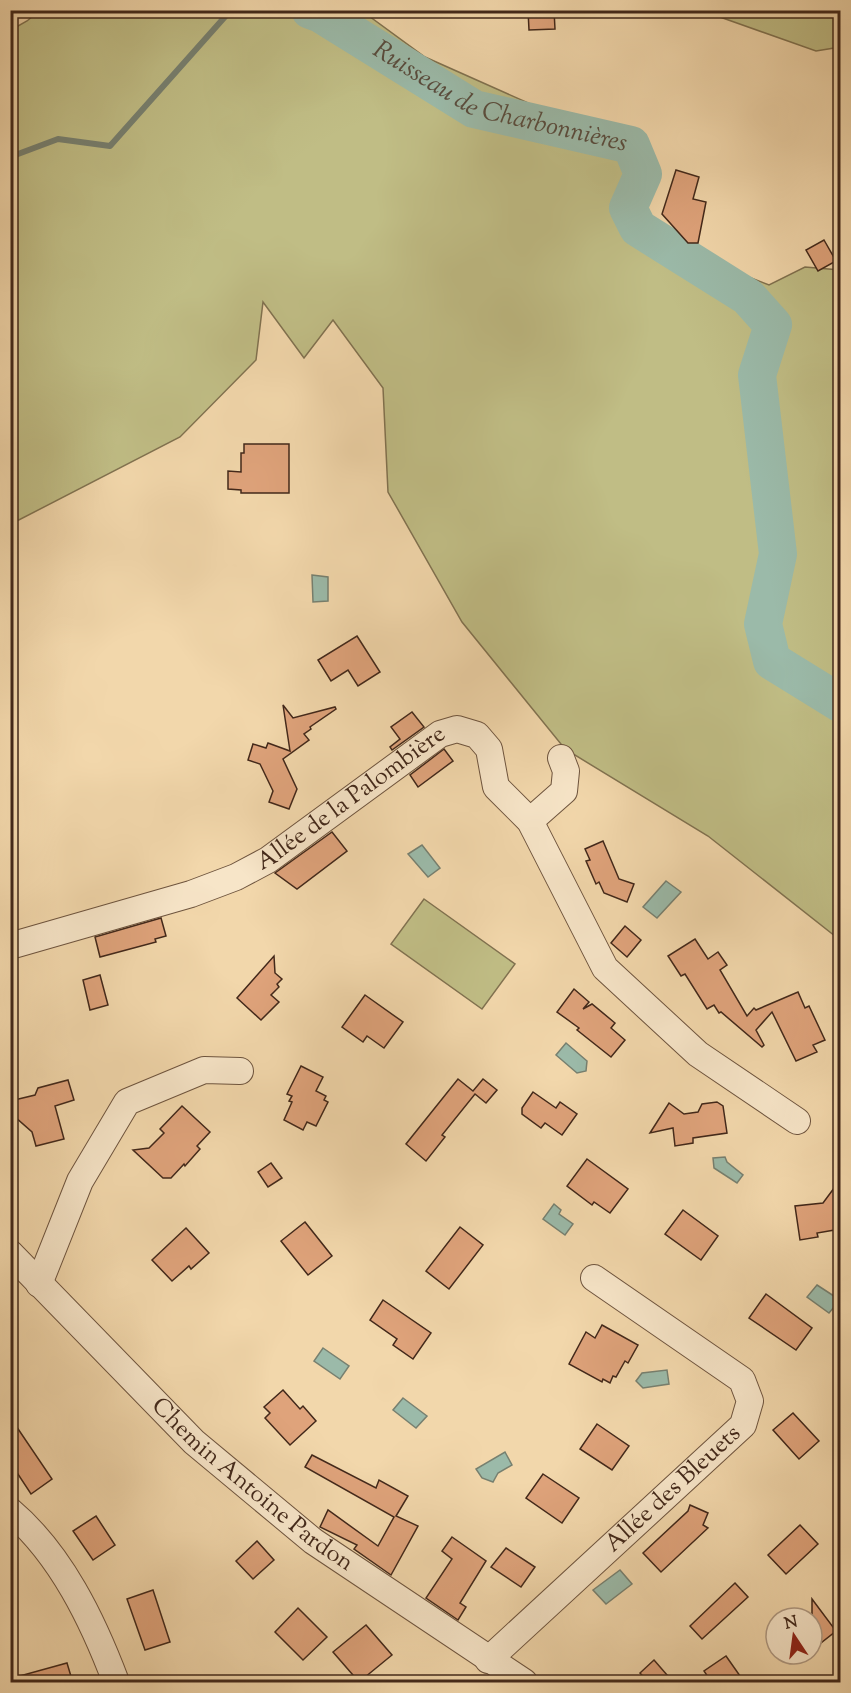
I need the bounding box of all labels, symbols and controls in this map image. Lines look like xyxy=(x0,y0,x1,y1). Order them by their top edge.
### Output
water label: Ruisseau de Charbonnières xyxy=(365,32,631,162)
street label: Allée de la Palombière xyxy=(251,718,453,880)
street label: Chemin Antoine Pardon xyxy=(143,1390,360,1580)
street label: Allée des Bleuets xyxy=(598,1418,749,1561)
north arrow xyxy=(764,1606,824,1666)
text: N xyxy=(782,1611,800,1636)

